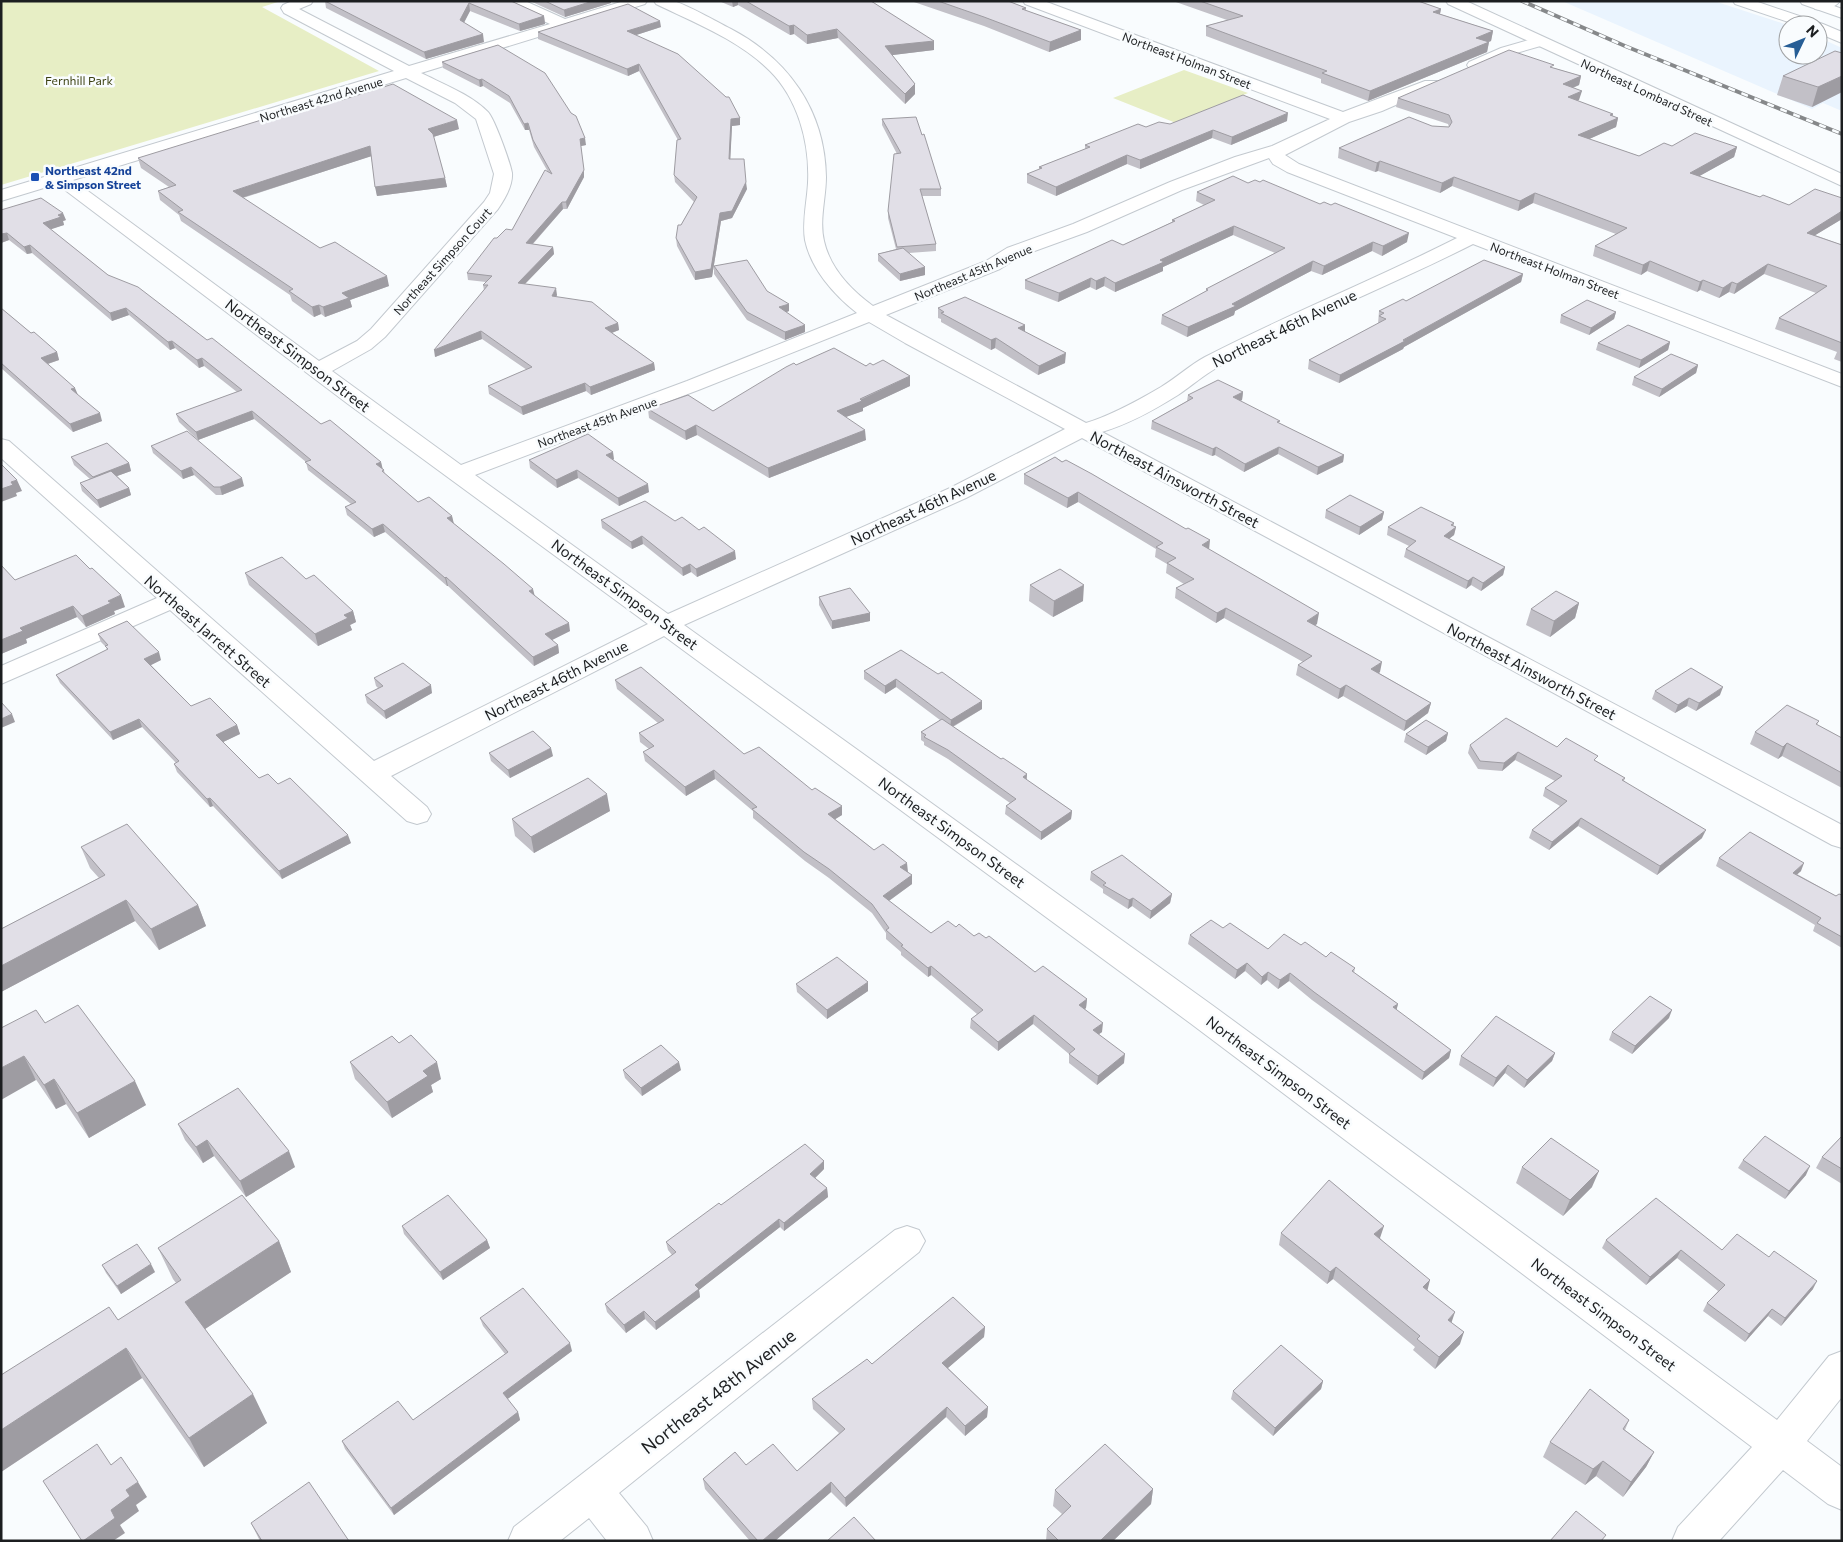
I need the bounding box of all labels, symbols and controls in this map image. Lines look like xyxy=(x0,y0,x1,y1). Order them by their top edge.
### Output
north arrow xyxy=(1778,15,1828,65)
text: N xyxy=(1803,21,1823,40)
street label: Northeast Holman Street xyxy=(1120,29,1254,91)
street label: Northeast Lombard Street xyxy=(1579,55,1715,129)
park label: Fernhill Park xyxy=(45,73,114,87)
street label: Northeast 42nd Avenue xyxy=(258,74,384,124)
place label: Northeast 42nd & Simpson Street xyxy=(45,163,141,191)
marker: Northeast 42nd & Simpson Street xyxy=(29,171,41,183)
street label: Northeast Simpson Court xyxy=(390,205,494,317)
street label: Northeast Holman Street xyxy=(1488,239,1622,301)
street label: Northeast 45th Avenue xyxy=(912,241,1034,303)
street label: Northeast 46th Avenue xyxy=(1209,285,1359,371)
street label: Northeast Simpson Street xyxy=(222,295,374,415)
street label: Northeast 45th Avenue xyxy=(535,394,659,450)
street label: Northeast Ainsworth Street xyxy=(1087,427,1263,531)
street label: Northeast 46th Avenue xyxy=(847,465,999,549)
street label: Northeast Simpson Street xyxy=(548,535,702,653)
street label: Northeast Jarrett Street xyxy=(141,571,275,691)
street label: Northeast Ainsworth Street xyxy=(1444,619,1620,723)
street label: Northeast 46th Avenue xyxy=(481,636,631,724)
street label: Northeast Simpson Street xyxy=(875,773,1029,891)
street label: Northeast Simpson Street xyxy=(1203,1012,1355,1132)
street label: Northeast Simpson Street xyxy=(1528,1254,1680,1374)
street label: Northeast 48th Avenue xyxy=(636,1324,800,1458)

